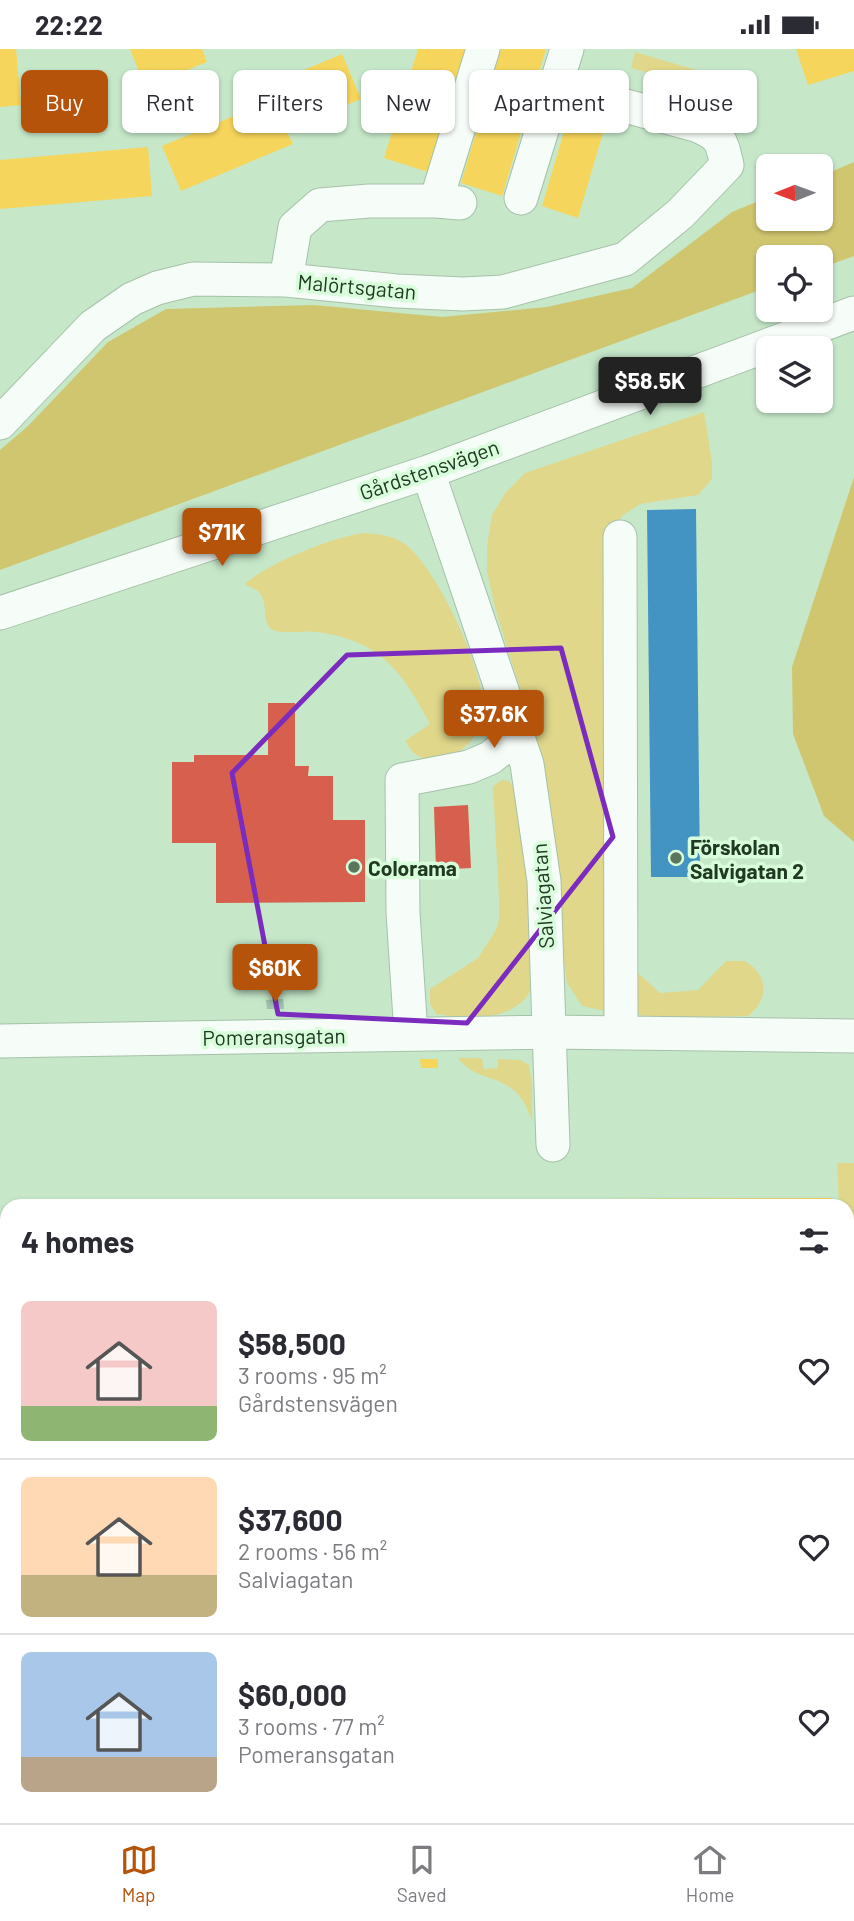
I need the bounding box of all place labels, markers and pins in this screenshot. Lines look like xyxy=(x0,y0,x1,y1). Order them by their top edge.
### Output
pin: $58.5K xyxy=(593,357,707,417)
pin: $71K xyxy=(181,509,263,568)
pin: $37.6K xyxy=(437,691,551,750)
place label: Förskolan Salvigatan 2 xyxy=(690,834,804,883)
marker: Förskolan Salvigatan 2 xyxy=(668,850,684,866)
place label: Colorama xyxy=(368,855,457,880)
marker: Colorama xyxy=(346,859,362,875)
pin: $60K xyxy=(234,944,316,1004)

